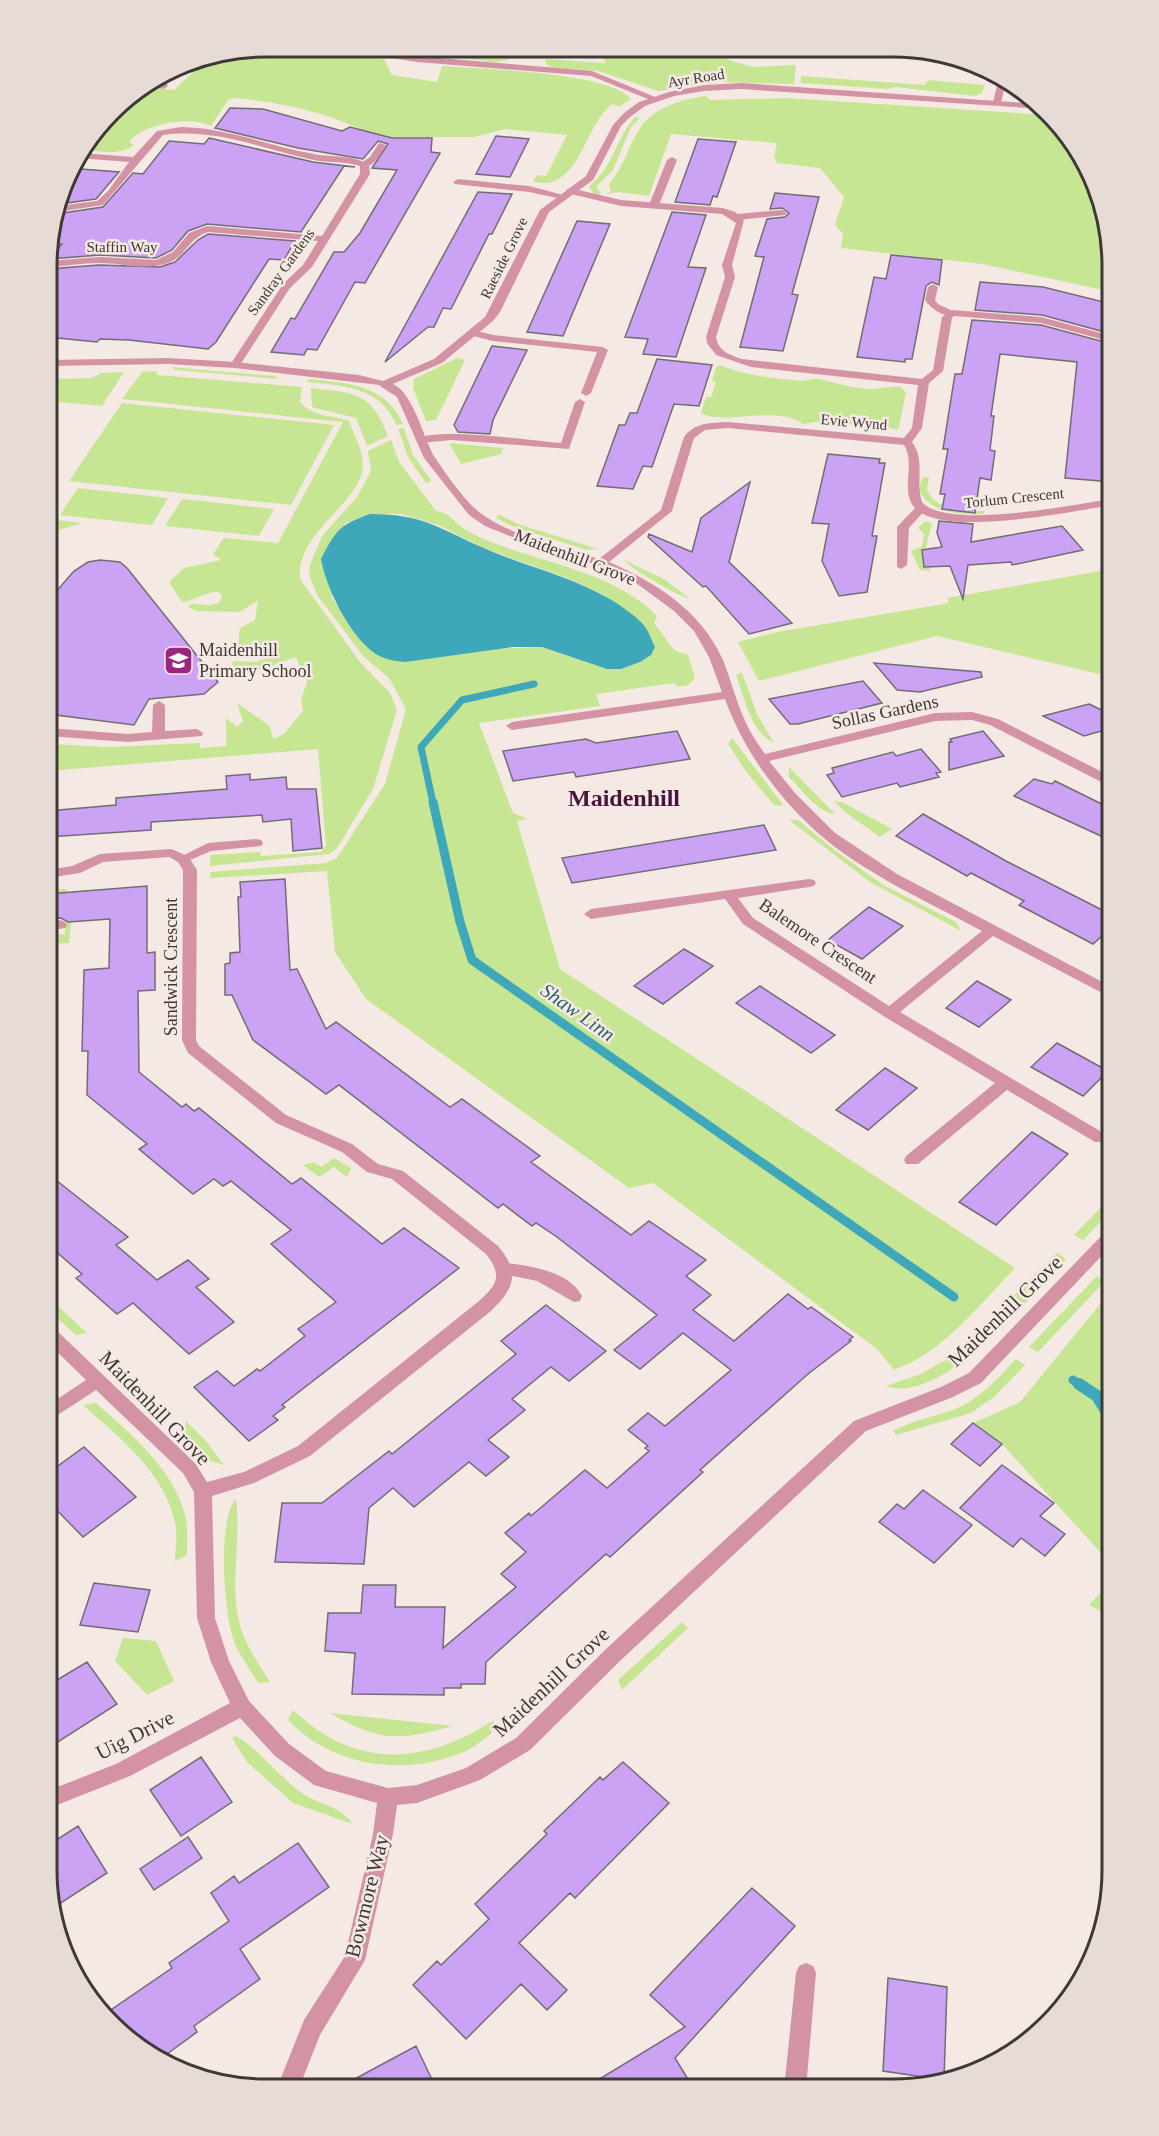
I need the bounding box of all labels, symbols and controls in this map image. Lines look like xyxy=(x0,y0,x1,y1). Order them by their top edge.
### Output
street label: Ayr Road xyxy=(666,66,726,90)
street label: Raeside Grove xyxy=(477,214,531,301)
street label: Sandray Gardens xyxy=(244,226,318,318)
street label: Staffin Way xyxy=(86,239,158,255)
street label: Evie Wynd xyxy=(820,411,888,433)
street label: Torlum Crescent xyxy=(963,485,1065,511)
street label: Maidenhill Grove xyxy=(511,525,639,589)
place label: Maidenhill Primary School xyxy=(199,640,312,681)
school or university icon: Maidenhill Primary School xyxy=(162,644,194,676)
street label: Sollas Gardens xyxy=(830,691,940,733)
district label: Maidenhill xyxy=(568,785,680,811)
street label: Balemore Crescent xyxy=(755,894,881,988)
street label: Sandwick Crescent xyxy=(161,898,181,1036)
water label: Shaw Linn xyxy=(537,979,619,1045)
street label: Maidenhill Grove xyxy=(943,1250,1067,1372)
street label: Maidenhill Grove xyxy=(94,1346,216,1470)
street label: Maidenhill Grove xyxy=(488,1622,614,1742)
street label: Uig Drive xyxy=(92,1705,178,1765)
street label: Bowmore Way xyxy=(340,1832,394,1960)

